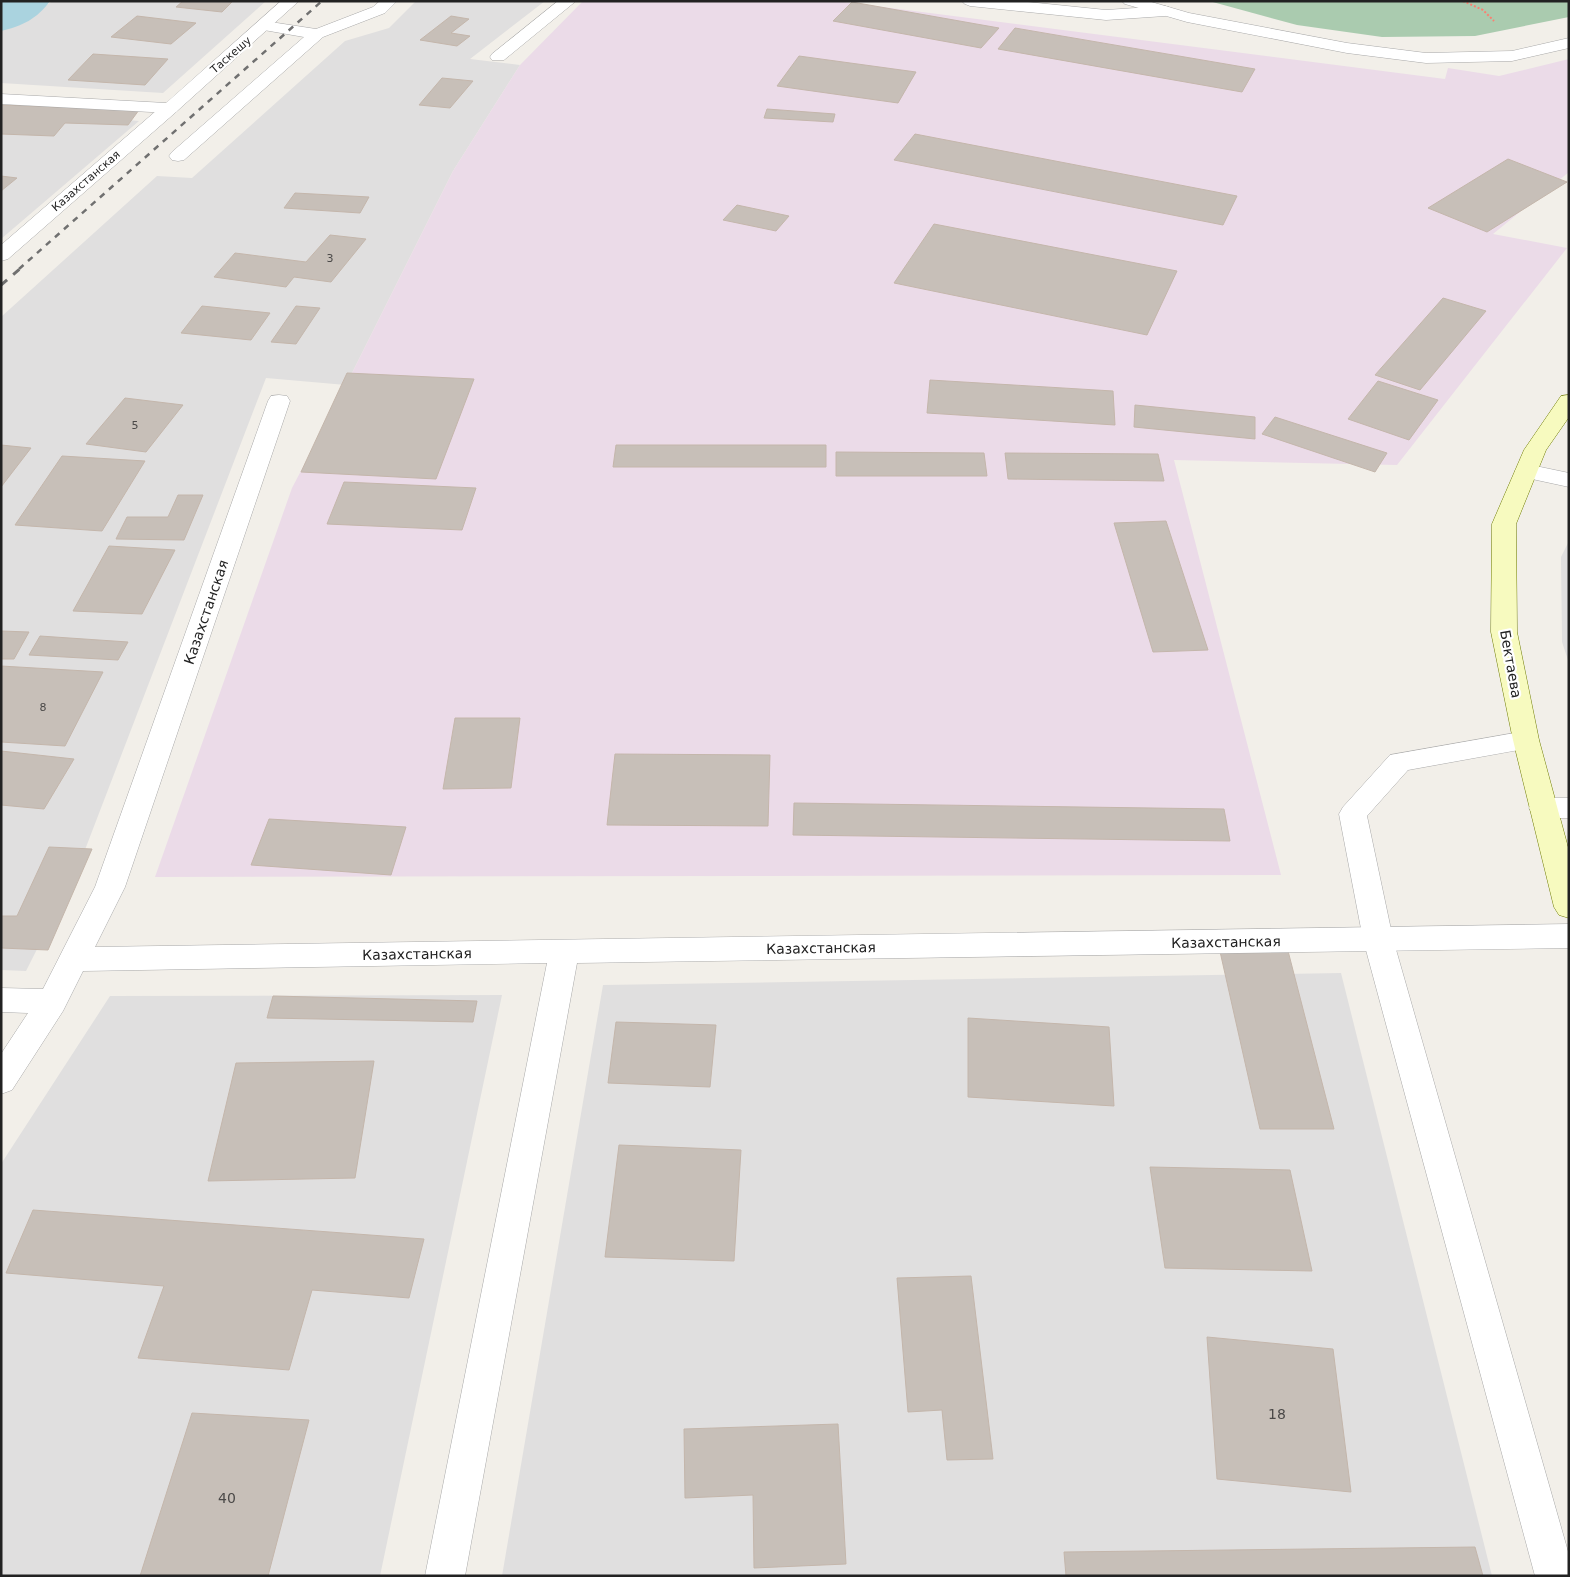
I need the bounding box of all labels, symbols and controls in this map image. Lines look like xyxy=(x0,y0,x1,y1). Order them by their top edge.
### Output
street label: Таскешу xyxy=(207,34,254,77)
street label: Казахстанская xyxy=(49,148,123,214)
house number: 3 xyxy=(327,252,334,265)
house number: 5 xyxy=(132,419,139,432)
street label: Казахстанская xyxy=(181,558,231,666)
street label: Бектаева xyxy=(1497,629,1525,699)
house number: 8 xyxy=(40,701,47,714)
street label: Казахстанская xyxy=(1171,933,1281,951)
street label: Казахстанская xyxy=(766,939,876,957)
street label: Казахстанская xyxy=(362,945,472,963)
house number: 18 xyxy=(1268,1406,1286,1422)
house number: 40 xyxy=(218,1490,236,1506)

